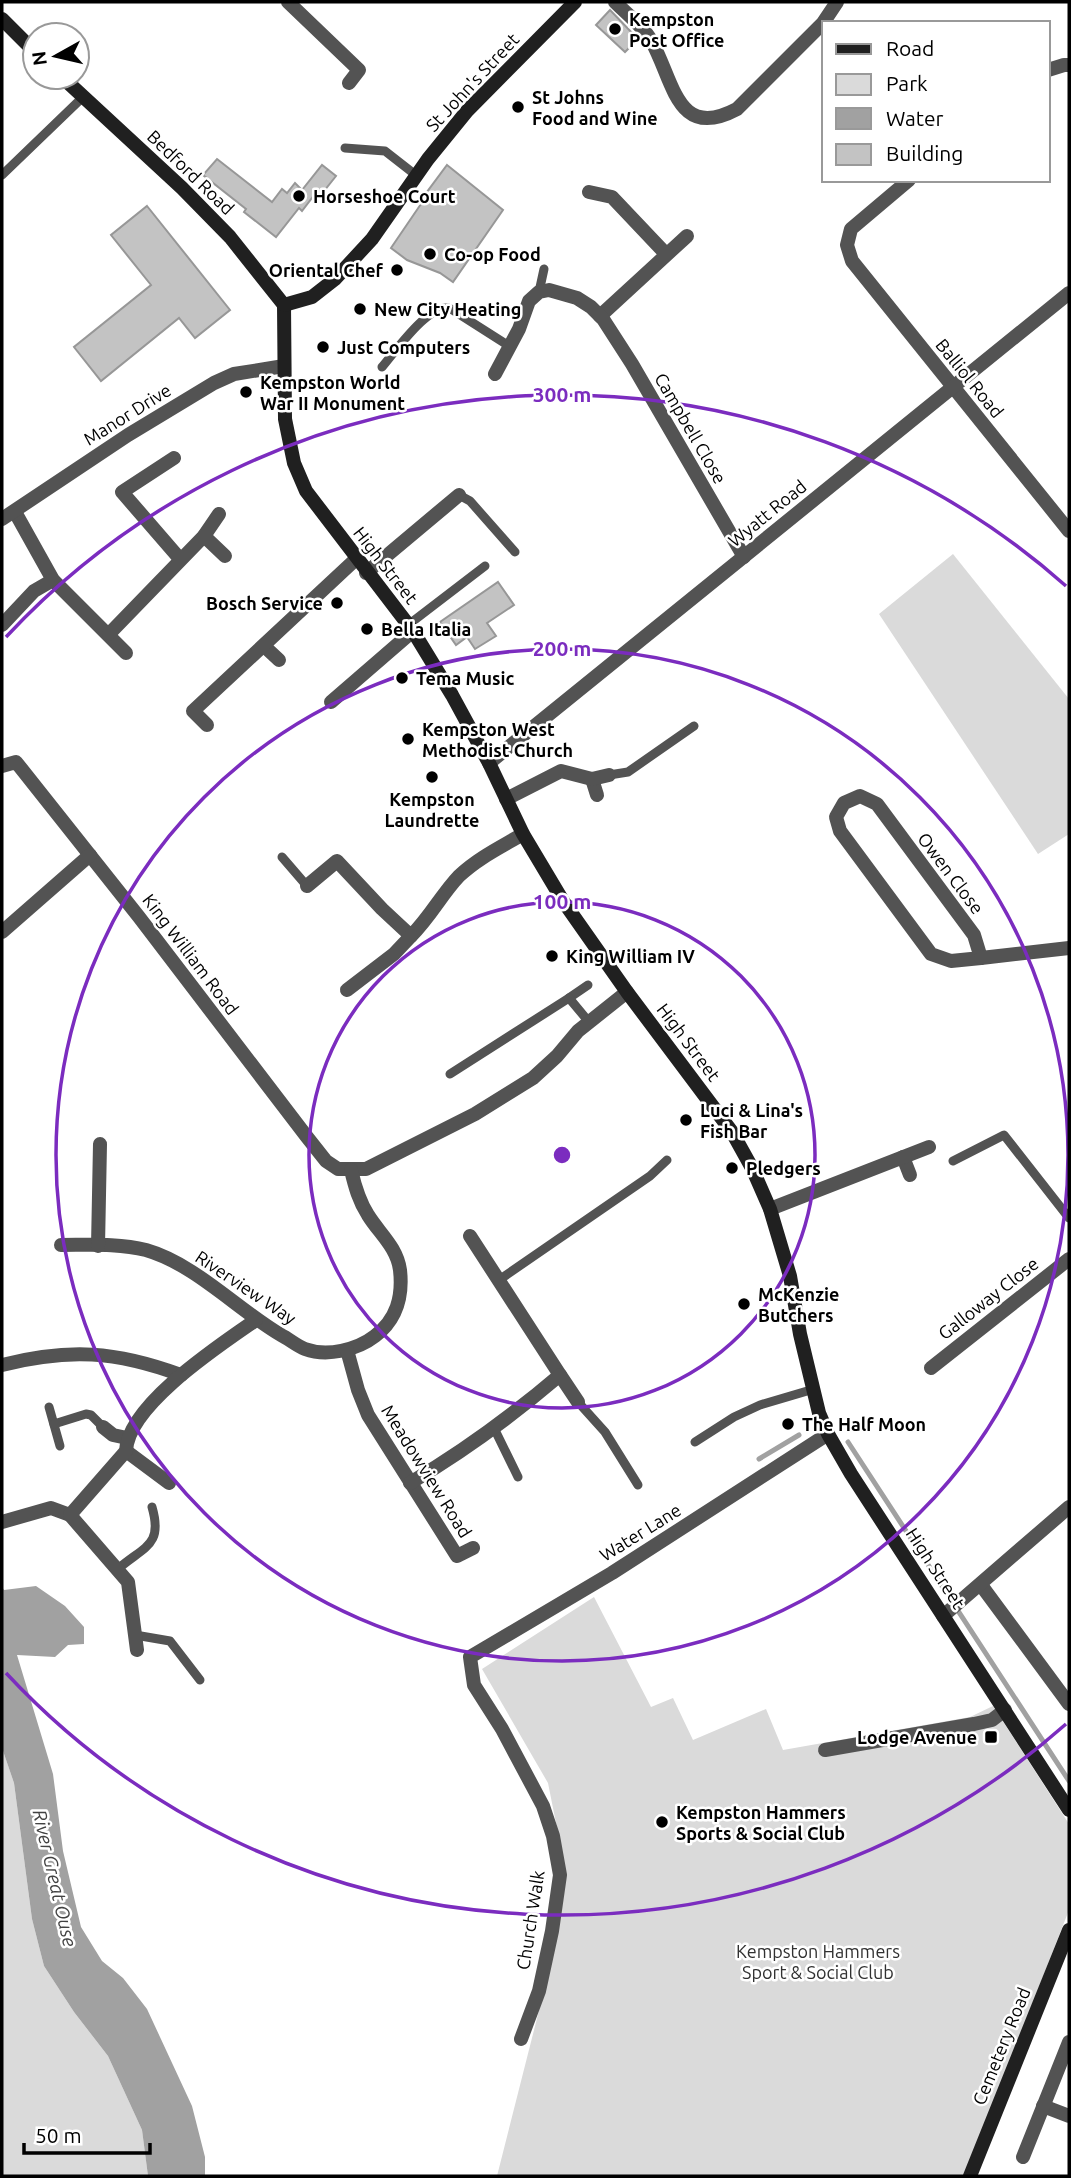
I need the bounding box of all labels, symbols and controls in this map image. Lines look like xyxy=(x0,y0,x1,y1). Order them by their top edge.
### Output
place label: Kempston Post Office xyxy=(629,9,724,50)
north arrow xyxy=(21,21,91,91)
marker: Kempston Post Office xyxy=(607,21,623,37)
legend xyxy=(822,21,1050,182)
street label: St John's Street xyxy=(421,29,523,135)
text: Road xyxy=(886,36,934,60)
text: N xyxy=(27,50,51,67)
text: Park xyxy=(886,71,928,95)
place label: St Johns Food and Wine xyxy=(532,87,658,128)
marker: St Johns Food and Wine xyxy=(510,99,526,115)
text: Water xyxy=(886,106,944,130)
street label: Bedford Road xyxy=(144,126,238,218)
text: Building xyxy=(886,141,963,165)
place label: Horseshoe Court xyxy=(313,186,456,206)
marker: Horseshoe Court xyxy=(291,188,307,204)
place label: Co-op Food xyxy=(444,244,541,264)
marker: Co-op Food xyxy=(422,246,438,262)
place label: Oriental Chef xyxy=(269,260,384,280)
marker: Oriental Chef xyxy=(389,262,405,278)
place label: New City Heating xyxy=(374,299,521,319)
marker: New City Heating xyxy=(352,301,368,317)
street label: Balliol Road xyxy=(932,335,1008,421)
place label: Just Computers xyxy=(337,337,470,357)
marker: Just Computers xyxy=(315,339,331,355)
street label: Campbell Close xyxy=(651,369,731,487)
place label: Kempston World War II Monument xyxy=(260,372,405,413)
street label: Manor Drive xyxy=(80,379,174,449)
text: 300 m xyxy=(533,382,591,406)
marker: Kempston World War II Monument xyxy=(238,384,254,400)
street label: Wyatt Road xyxy=(724,476,810,550)
street label: High Street xyxy=(350,523,422,607)
place label: Bosch Service xyxy=(206,593,323,613)
marker: Bosch Service xyxy=(329,595,345,611)
place label: Bella Italia xyxy=(381,619,471,639)
marker: Bella Italia xyxy=(359,621,375,637)
text: 200 m xyxy=(533,636,591,660)
place label: Tema Music xyxy=(416,668,515,688)
marker: Tema Music xyxy=(394,670,410,686)
place label: Kempston West Methodist Church xyxy=(422,719,573,760)
marker: Kempston West Methodist Church xyxy=(400,731,416,747)
marker: Kempston Laundrette xyxy=(424,769,440,785)
place label: Kempston Laundrette xyxy=(385,789,479,830)
street label: Owen Close xyxy=(914,829,988,917)
text: 100 m xyxy=(533,889,591,913)
street label: King William Road xyxy=(139,890,243,1018)
place label: King William IV xyxy=(566,946,695,966)
marker: King William IV xyxy=(544,948,560,964)
street label: High Street xyxy=(653,999,725,1085)
place label: Luci & Lina's Fish Bar xyxy=(700,1100,803,1141)
marker: Luci & Lina's Fish Bar xyxy=(678,1112,694,1128)
centre of rings xyxy=(550,1143,574,1167)
place label: Pledgers xyxy=(746,1158,821,1178)
marker: Pledgers xyxy=(724,1160,740,1176)
street label: Riverview Way xyxy=(192,1246,300,1328)
street label: Galloway Close xyxy=(934,1253,1042,1343)
place label: McKenzie Butchers xyxy=(758,1284,839,1325)
marker: McKenzie Butchers xyxy=(736,1296,752,1312)
street label: Meadowview Road xyxy=(378,1401,476,1541)
place label: The Half Moon xyxy=(802,1414,926,1434)
marker: The Half Moon xyxy=(780,1416,796,1432)
street label: Water Lane xyxy=(596,1499,684,1565)
street label: High Street xyxy=(903,1524,969,1612)
place label: Lodge Avenue xyxy=(857,1727,977,1747)
marker: Lodge Avenue xyxy=(983,1729,999,1745)
place label: Kempston Hammers Sports & Social Club xyxy=(676,1802,846,1843)
water label: River Great Ouse xyxy=(29,1807,82,1949)
marker: Kempston Hammers Sports & Social Club xyxy=(654,1814,670,1830)
street label: Church Walk xyxy=(512,1869,548,1971)
park label: Kempston Hammers Sport & Social Club xyxy=(736,1941,900,1982)
street label: Cemetery Road xyxy=(968,1984,1034,2108)
scale bar xyxy=(24,2112,150,2156)
text: 50 m xyxy=(35,2123,82,2147)

